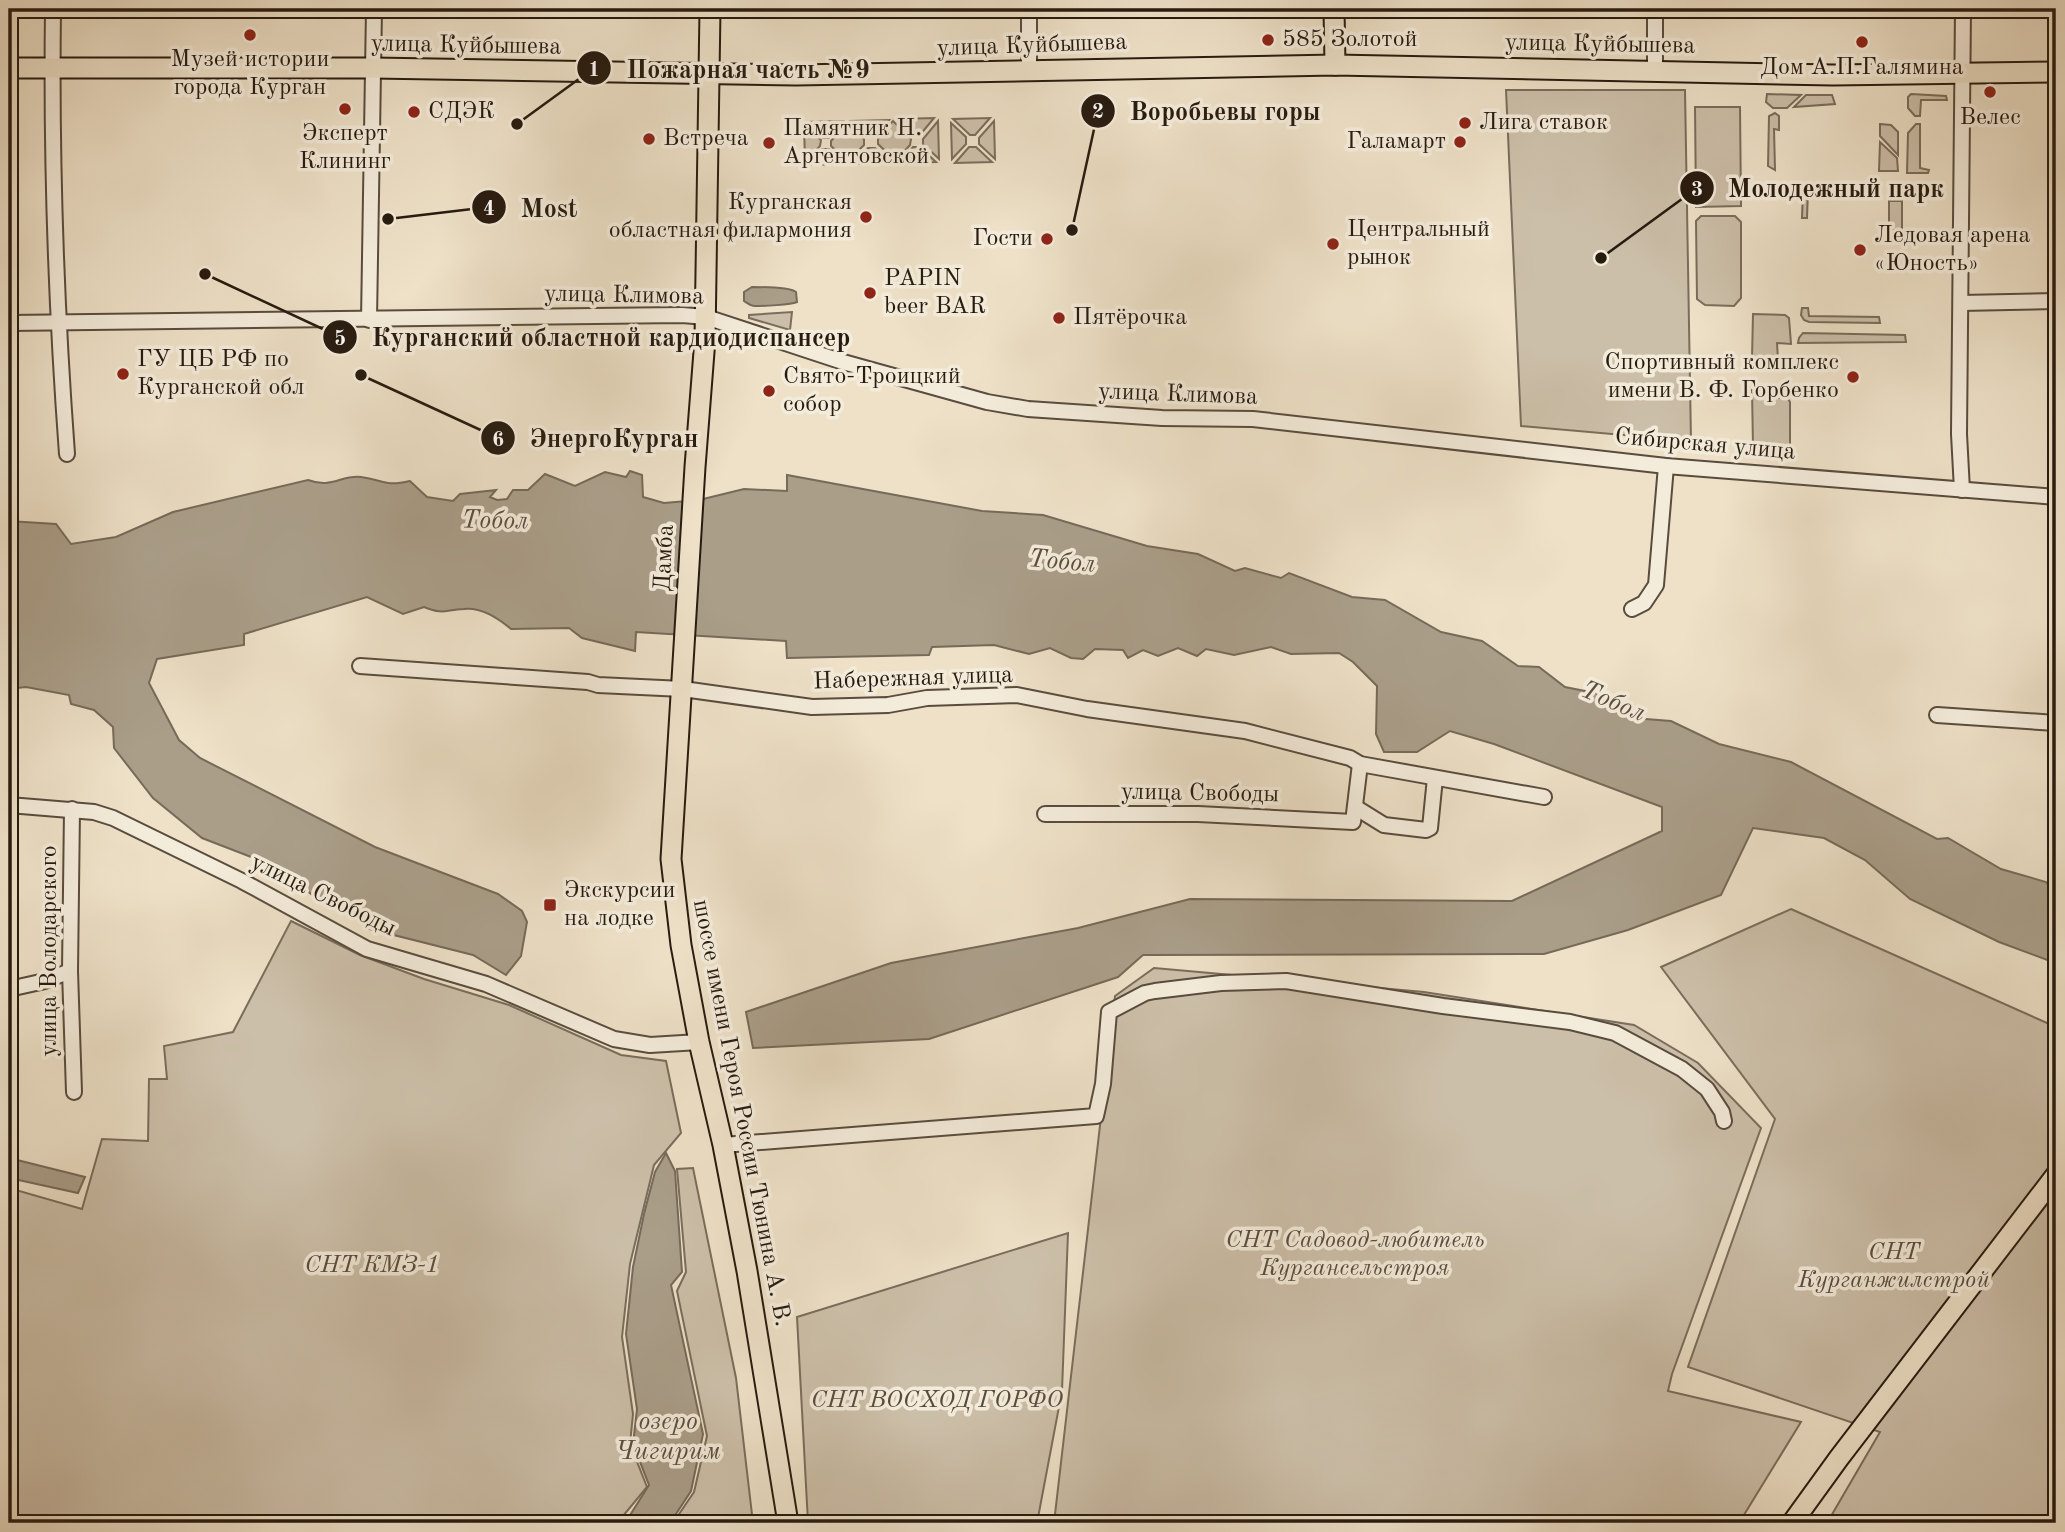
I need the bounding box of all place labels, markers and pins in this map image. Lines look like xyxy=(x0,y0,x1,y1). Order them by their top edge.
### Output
marker: Музей истории города Курган xyxy=(242,27,258,43)
place label: 585 Золотой xyxy=(1282,28,1418,52)
marker: 585 Золотой xyxy=(1260,32,1276,48)
marker: Дом А.П.Галямина xyxy=(1854,34,1870,50)
callout: Пожарная часть №9 xyxy=(577,45,884,92)
place label: Музей истории города Курган xyxy=(171,48,329,100)
place label: Дом А.П.Галямина xyxy=(1760,56,1964,80)
marker: Велес xyxy=(1982,84,1998,100)
callout: Воробьевы горы xyxy=(1081,87,1335,134)
place label: СДЭК xyxy=(428,100,495,124)
marker: Эксперт Клининг xyxy=(337,101,353,117)
marker: СДЭК xyxy=(406,104,422,120)
place label: Велес xyxy=(1959,106,2021,130)
place label: Лига ставок xyxy=(1479,111,1608,135)
marker: Лига ставок xyxy=(1457,115,1473,131)
place label: Памятник Н. Аргентовской xyxy=(783,117,929,169)
place label: Эксперт Клининг xyxy=(299,122,391,174)
place label: Встреча xyxy=(663,127,749,151)
place label: Галамарт xyxy=(1346,130,1446,154)
marker: Встреча xyxy=(641,131,657,147)
marker: Галамарт xyxy=(1452,134,1468,150)
marker: Памятник Н. Аргентовской xyxy=(761,135,777,151)
callout: Молодежный парк xyxy=(1679,165,1958,212)
callout: Most xyxy=(471,184,591,231)
place label: Курганская областная филармония xyxy=(609,191,852,243)
marker: Курганская областная филармония xyxy=(858,209,874,225)
place label: Центральный рынок xyxy=(1347,218,1490,270)
place label: Ледовая арена «Юность» xyxy=(1874,224,2030,276)
place label: Гости xyxy=(973,227,1033,251)
marker: Гости xyxy=(1039,231,1055,247)
marker: Центральный рынок xyxy=(1325,236,1341,252)
marker: Ледовая арена «Юность» xyxy=(1852,242,1868,258)
place label: PAPIN beer BAR xyxy=(884,267,986,319)
marker: PAPIN beer BAR xyxy=(862,285,878,301)
place label: Пятёрочка xyxy=(1073,306,1187,330)
marker: Пятёрочка xyxy=(1051,310,1067,326)
callout: Курганский областной кардиодиспансер xyxy=(322,314,864,361)
place label: ГУ ЦБ РФ по Курганской обл xyxy=(137,348,304,400)
place label: Спортивный комплекс имени В. Ф. Горбенко xyxy=(1604,351,1839,403)
place label: Свято-Троицкий собор xyxy=(783,365,961,417)
marker: ГУ ЦБ РФ по Курганской обл xyxy=(115,366,131,382)
marker: Спортивный комплекс имени В. Ф. Горбенко xyxy=(1845,369,1861,385)
marker: Свято-Троицкий собор xyxy=(761,383,777,399)
callout: ЭнергоКурган xyxy=(481,415,713,462)
place label: Экскурсии на лодке xyxy=(564,879,675,931)
marker: Экскурсии на лодке xyxy=(542,897,558,913)

